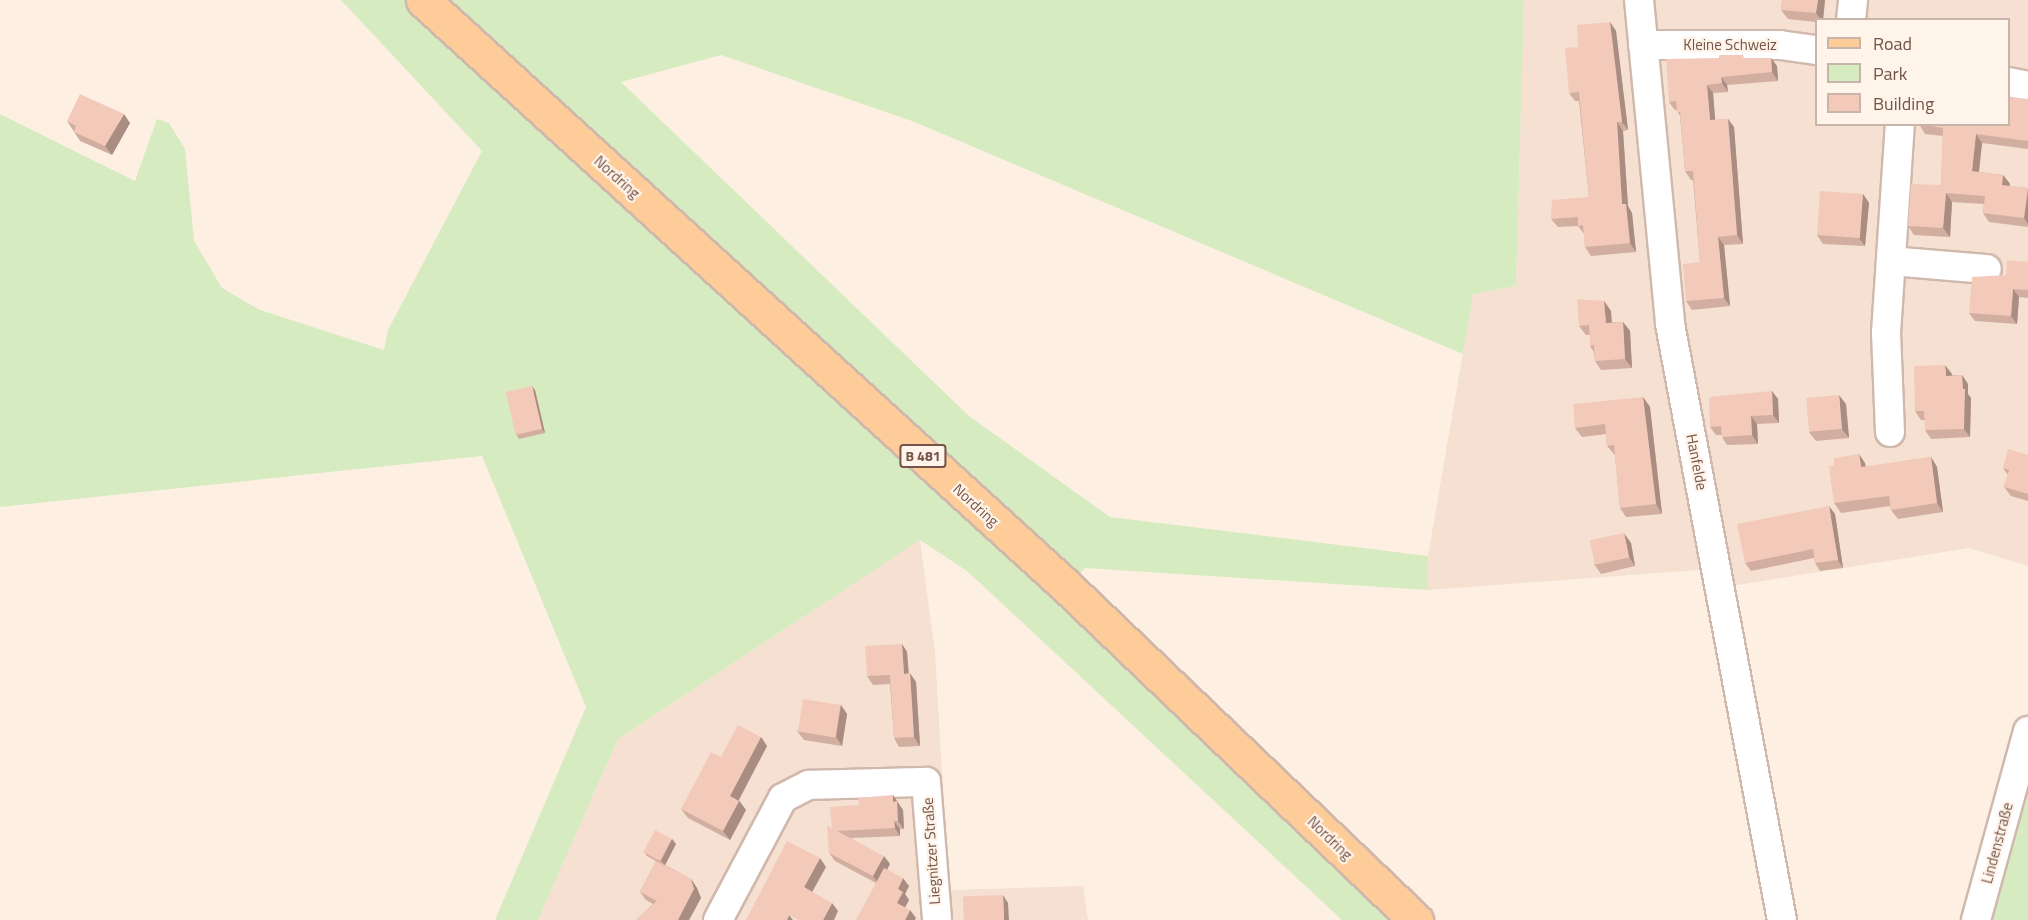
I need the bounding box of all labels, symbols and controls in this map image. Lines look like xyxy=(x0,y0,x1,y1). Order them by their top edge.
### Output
legend xyxy=(1815,18,2010,126)
text: Road xyxy=(1873,30,1912,57)
street label: Kleine Schweiz xyxy=(1683,36,1777,54)
text: Park xyxy=(1873,60,1907,87)
text: Building xyxy=(1873,90,1934,117)
street label: Nordring xyxy=(590,152,644,202)
street label: Hanfelde xyxy=(1683,432,1711,492)
road number: B 481 xyxy=(899,445,947,467)
street label: Nordring xyxy=(949,480,1003,530)
street label: Liegnitzer Straße xyxy=(918,797,944,905)
street label: Lindenstraße xyxy=(1978,800,2016,886)
street label: Nordring xyxy=(1304,812,1356,864)

